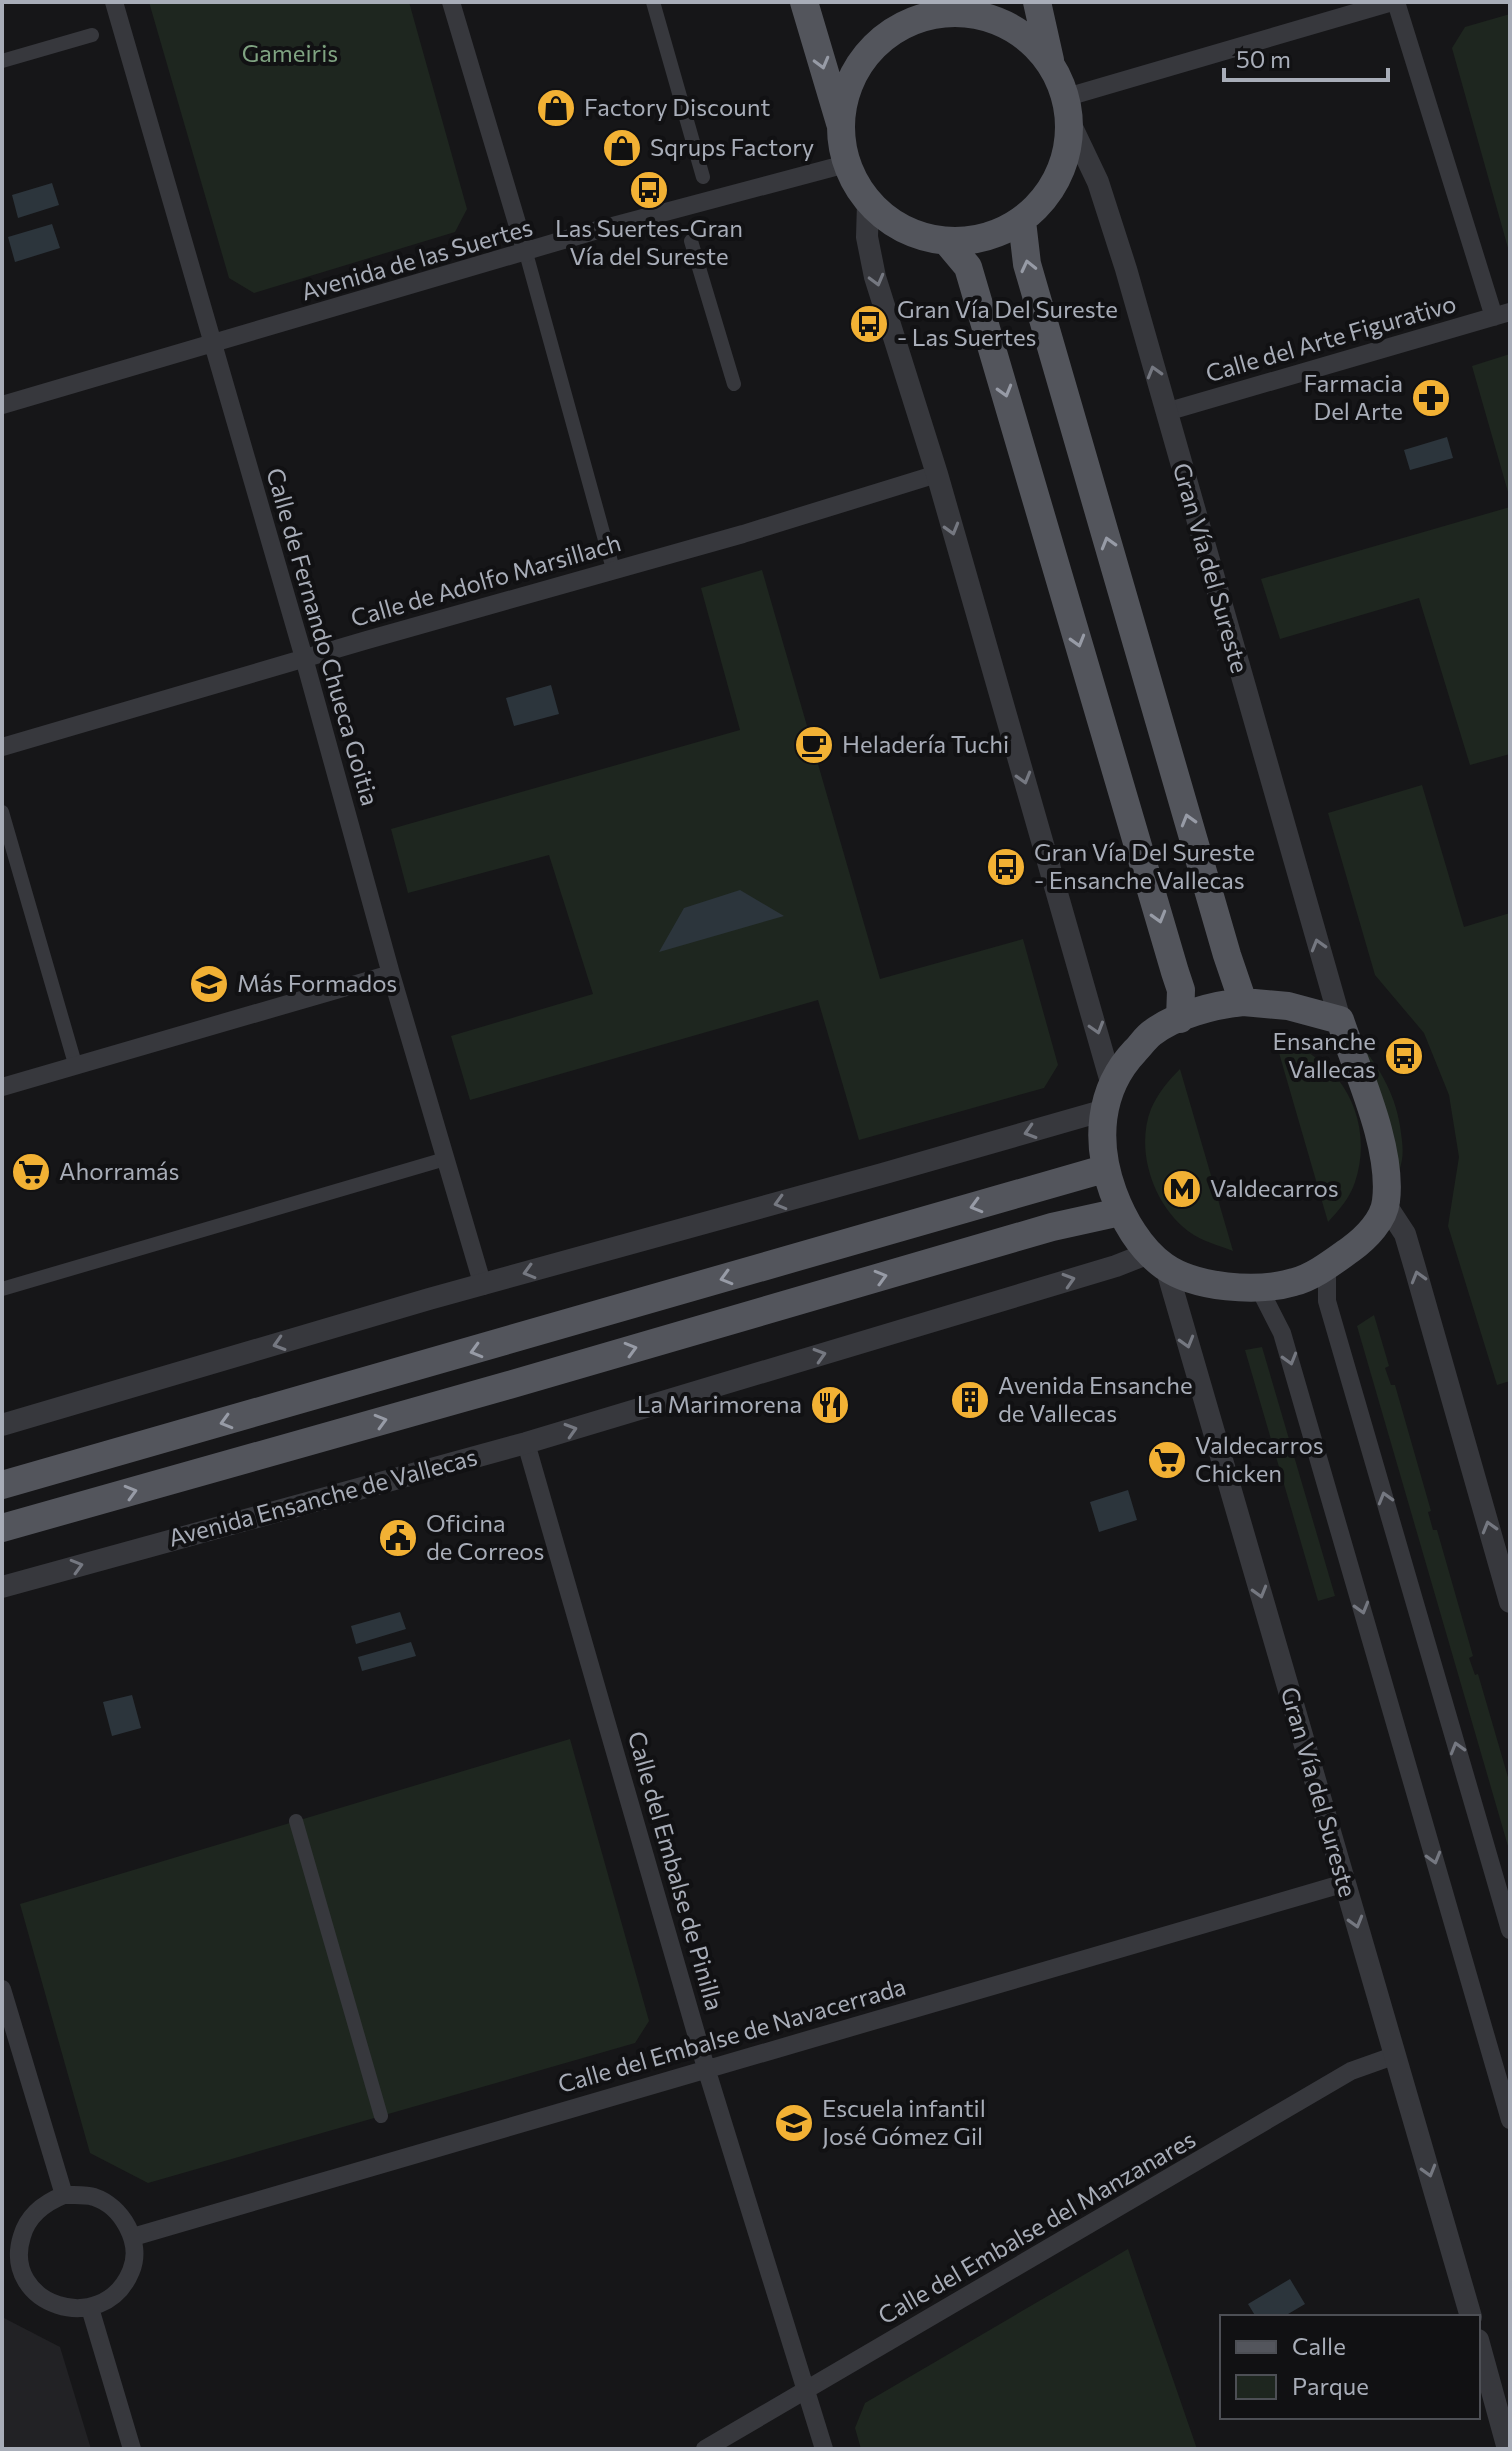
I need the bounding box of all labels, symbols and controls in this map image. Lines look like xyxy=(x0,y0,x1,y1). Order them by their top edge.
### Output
scale bar xyxy=(1224,32,1388,82)
park label: Gameiris xyxy=(242,38,338,67)
text: 50 m xyxy=(1236,44,1291,73)
one-way arrow xyxy=(813,55,829,69)
shop icon: Factory Discount xyxy=(535,87,577,129)
place label: Factory Discount xyxy=(584,92,770,121)
shop icon: Sqrups Factory xyxy=(601,127,643,169)
place label: Sqrups Factory xyxy=(650,132,814,161)
bus stop icon: Las Suertes-Gran Vía del Sureste xyxy=(628,169,670,211)
street label: Avenida de las Suertes xyxy=(298,212,536,305)
place label: Las Suertes-Gran Vía del Sureste xyxy=(555,213,743,270)
one-way arrow xyxy=(1021,260,1038,274)
one-way arrow xyxy=(867,272,884,286)
street label: Calle del Arte Figurativo xyxy=(1202,288,1459,387)
place label: Gran Vía Del Sureste - Las Suertes xyxy=(897,294,1118,351)
bus stop icon: Gran Vía Del Sureste - Las Suertes xyxy=(848,303,890,345)
one-way arrow xyxy=(1147,365,1164,379)
place label: Farmacia Del Arte xyxy=(1303,368,1403,425)
pharmacy icon: Farmacia Del Arte xyxy=(1410,377,1452,419)
one-way arrow xyxy=(996,384,1012,398)
street label: Gran Vía del Sureste xyxy=(1168,459,1255,676)
street label: Calle de Fernando Chueca Goitia xyxy=(261,464,386,809)
one-way arrow xyxy=(943,521,960,535)
street label: Calle de Adolfo Marsillach xyxy=(347,527,624,632)
one-way arrow xyxy=(1101,537,1117,551)
one-way arrow xyxy=(1069,633,1085,647)
cafe icon: Heladería Tuchi xyxy=(793,724,835,766)
place label: Heladería Tuchi xyxy=(842,729,1009,758)
one-way arrow xyxy=(1015,771,1032,785)
one-way arrow xyxy=(1181,813,1197,827)
place label: Gran Vía Del Sureste - Ensanche Vallecas xyxy=(1034,837,1255,894)
bus stop icon: Gran Vía Del Sureste - Ensanche Vallecas xyxy=(985,846,1027,888)
one-way arrow xyxy=(1150,910,1166,924)
one-way arrow xyxy=(1311,938,1327,952)
school or university icon: Más Formados xyxy=(188,963,230,1005)
place label: Más Formados xyxy=(237,968,397,997)
one-way arrow xyxy=(1087,1021,1103,1035)
place label: Ensanche Vallecas xyxy=(1272,1026,1376,1083)
bus stop icon: Ensanche Vallecas xyxy=(1383,1035,1425,1077)
one-way arrow xyxy=(1024,1123,1037,1139)
supermarket icon: Ahorramás xyxy=(10,1151,52,1193)
place label: Ahorramás xyxy=(59,1156,179,1185)
metro station icon: Valdecarros xyxy=(1161,1168,1203,1210)
place label: Valdecarros xyxy=(1210,1173,1339,1202)
one-way arrow xyxy=(773,1193,787,1210)
one-way arrow xyxy=(969,1197,983,1213)
one-way arrow xyxy=(523,1263,537,1280)
one-way arrow xyxy=(719,1269,733,1285)
one-way arrow xyxy=(873,1270,887,1286)
one-way arrow xyxy=(1410,1270,1427,1284)
one-way arrow xyxy=(1061,1273,1075,1289)
one-way arrow xyxy=(273,1335,287,1351)
one-way arrow xyxy=(1178,1335,1194,1349)
one-way arrow xyxy=(470,1341,484,1358)
one-way arrow xyxy=(624,1342,638,1359)
one-way arrow xyxy=(812,1348,826,1364)
one-way arrow xyxy=(1281,1351,1297,1365)
place label: Avenida Ensanche de Vallecas xyxy=(998,1370,1193,1427)
building icon: Avenida Ensanche de Vallecas xyxy=(949,1379,991,1421)
restaurant icon: La Marimorena xyxy=(809,1384,851,1426)
place label: La Marimorena xyxy=(637,1389,802,1418)
one-way arrow xyxy=(220,1413,233,1429)
one-way arrow xyxy=(374,1414,388,1430)
one-way arrow xyxy=(563,1423,577,1439)
place label: Valdecarros Chicken xyxy=(1195,1430,1324,1487)
supermarket icon: Valdecarros Chicken xyxy=(1146,1439,1188,1481)
street label: Avenida Ensanche de Vallecas xyxy=(165,1441,480,1552)
one-way arrow xyxy=(123,1485,137,1501)
one-way arrow xyxy=(1378,1491,1394,1505)
place label: Oficina de Correos xyxy=(426,1508,544,1565)
public building icon: Oficina de Correos xyxy=(377,1517,419,1559)
one-way arrow xyxy=(1482,1520,1498,1534)
one-way arrow xyxy=(70,1559,84,1576)
one-way arrow xyxy=(1251,1584,1267,1598)
one-way arrow xyxy=(1353,1601,1369,1615)
street label: Gran Vía del Sureste xyxy=(1276,1683,1363,1900)
street label: Calle del Embalse de Pinilla xyxy=(623,1728,730,2013)
one-way arrow xyxy=(1450,1741,1466,1755)
one-way arrow xyxy=(1425,1851,1441,1865)
one-way arrow xyxy=(1347,1915,1363,1928)
street label: Calle del Embalse de Navacerrada xyxy=(554,1971,909,2098)
place label: Escuela infantil José Gómez Gil xyxy=(822,2093,986,2150)
school or university icon: Escuela infantil José Gómez Gil xyxy=(773,2102,815,2144)
street label: Calle del Embalse del Manzanares xyxy=(872,2124,1200,2330)
one-way arrow xyxy=(1420,2164,1437,2178)
legend xyxy=(1220,2315,1480,2419)
text: Calle xyxy=(1292,2331,1346,2360)
text: Parque xyxy=(1292,2371,1369,2400)

